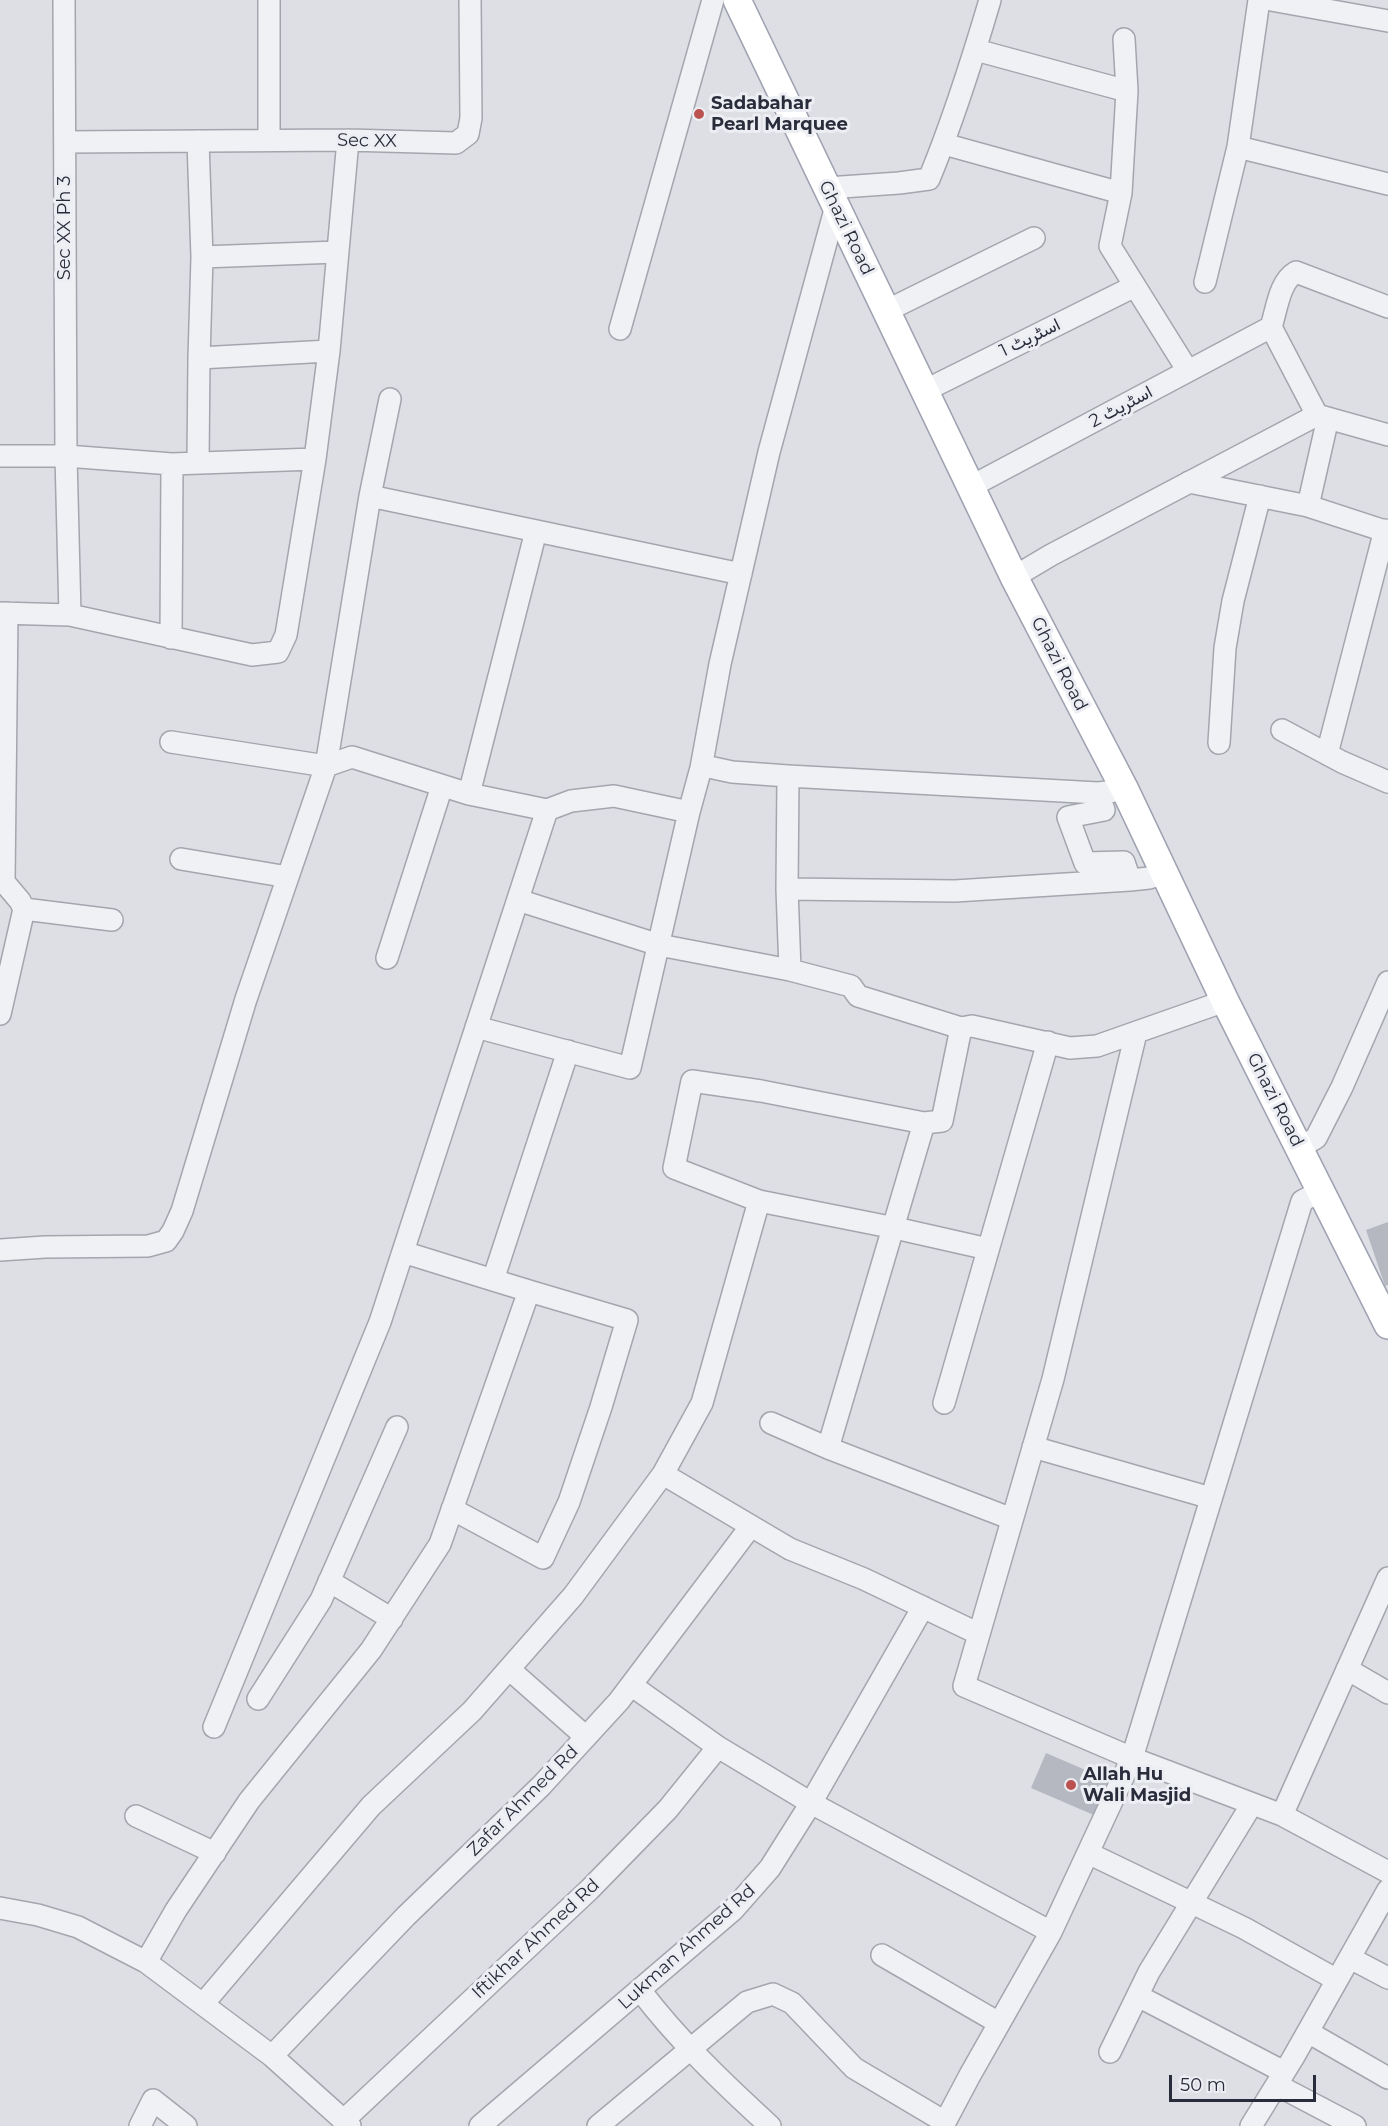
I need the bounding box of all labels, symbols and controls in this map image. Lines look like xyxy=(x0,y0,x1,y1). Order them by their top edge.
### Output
place label: Sadabahar Pearl Marquee xyxy=(711,93,848,136)
marker: Sadabahar Pearl Marquee xyxy=(692,107,706,121)
street label: Sec XX xyxy=(337,130,397,152)
street label: Sec XX Ph 3 xyxy=(54,176,76,280)
street label: Ghazi Road xyxy=(814,177,878,279)
street label: اسٹریٹ 1 xyxy=(996,314,1064,362)
street label: اسٹریٹ 2 xyxy=(1086,381,1156,433)
street label: Ghazi Road xyxy=(1026,613,1092,715)
street label: Ghazi Road xyxy=(1242,1049,1308,1151)
street label: Zafar Ahmed Rd xyxy=(463,1741,583,1861)
place label: Allah Hu Wali Masjid xyxy=(1083,1764,1191,1806)
marker: Allah Hu Wali Masjid xyxy=(1064,1778,1078,1792)
street label: Iftikhar Ahmed Rd xyxy=(468,1874,604,2004)
street label: Lukman Ahmed Rd xyxy=(614,1880,760,2014)
scale bar xyxy=(1172,2063,1319,2101)
text: 50 m xyxy=(1180,2074,1226,2096)

